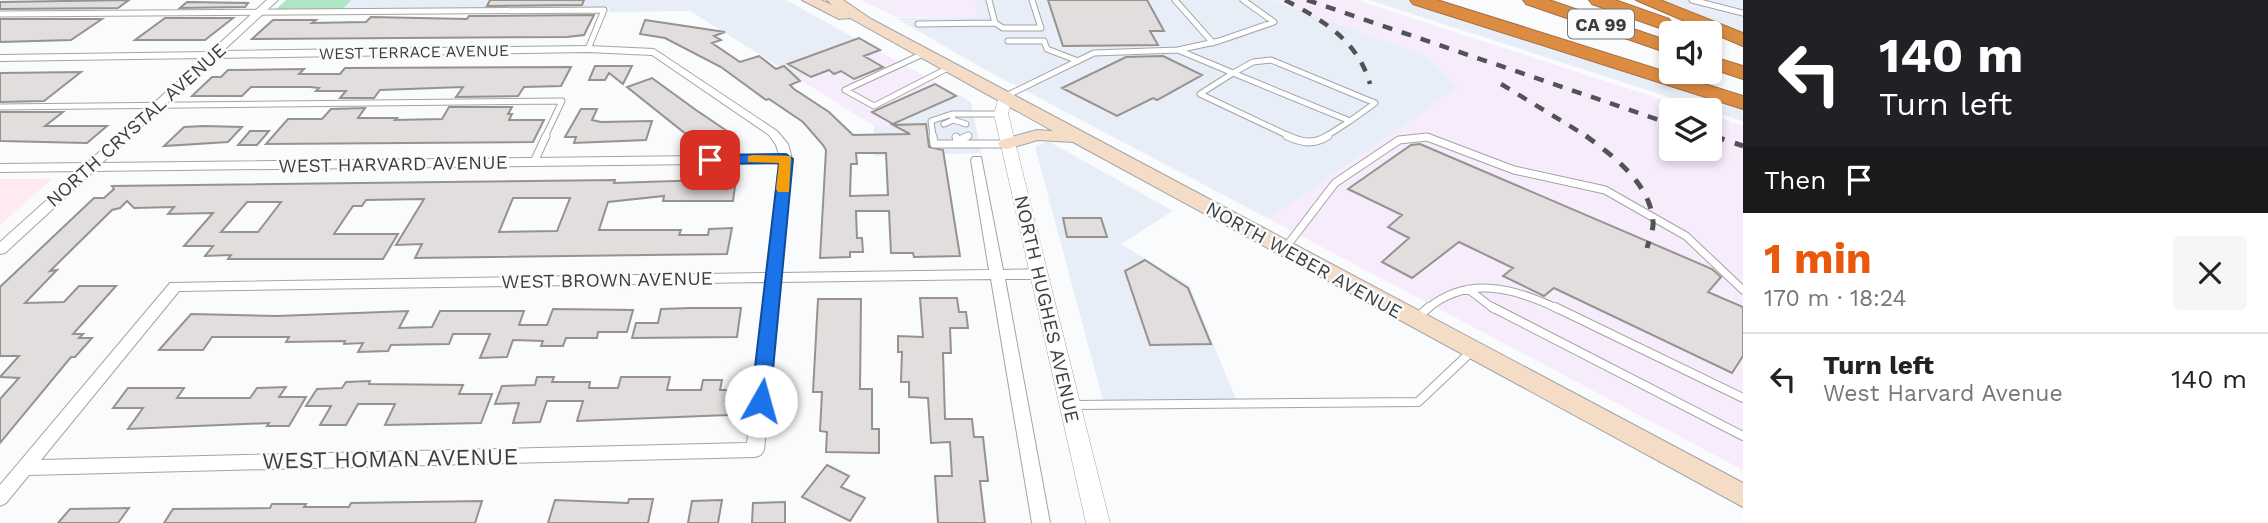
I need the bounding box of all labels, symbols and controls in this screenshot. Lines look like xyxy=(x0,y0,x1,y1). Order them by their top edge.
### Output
road number: CA 99 xyxy=(1568,9,1634,38)
map controls xyxy=(1659,21,1722,161)
button: sound xyxy=(1659,21,1722,84)
text: 140 m xyxy=(1879,26,2023,84)
icon: left xyxy=(1764,28,1855,119)
street label: NORTH CRYSTAL AVENUE xyxy=(41,38,231,212)
street label: WEST TERRACE AVENUE xyxy=(319,41,509,63)
text: Turn left xyxy=(1879,85,2012,123)
button: layers xyxy=(1659,98,1722,161)
pin xyxy=(680,130,740,190)
icon: arrive xyxy=(691,141,729,179)
street label: WEST HARVARD AVENUE xyxy=(278,150,508,178)
icon: arrive xyxy=(1840,161,1878,199)
text: Then xyxy=(1764,165,1826,195)
street label: NORTH HUGHES AVENUE xyxy=(1010,193,1084,425)
street label: NORTH WEBER AVENUE xyxy=(1202,196,1406,324)
text: 1 min xyxy=(1764,234,1872,283)
button: close xyxy=(2173,236,2247,310)
street label: WEST BROWN AVENUE xyxy=(501,267,713,293)
text: 170 m · 18:24 xyxy=(1764,285,1907,312)
text: Turn left xyxy=(1823,350,1934,380)
icon: left xyxy=(1764,360,1802,398)
position arrow xyxy=(724,364,798,438)
text: 140 m xyxy=(2171,364,2247,394)
text: West Harvard Avenue xyxy=(1823,380,2063,407)
street label: WEST HOMAN AVENUE xyxy=(262,443,518,475)

